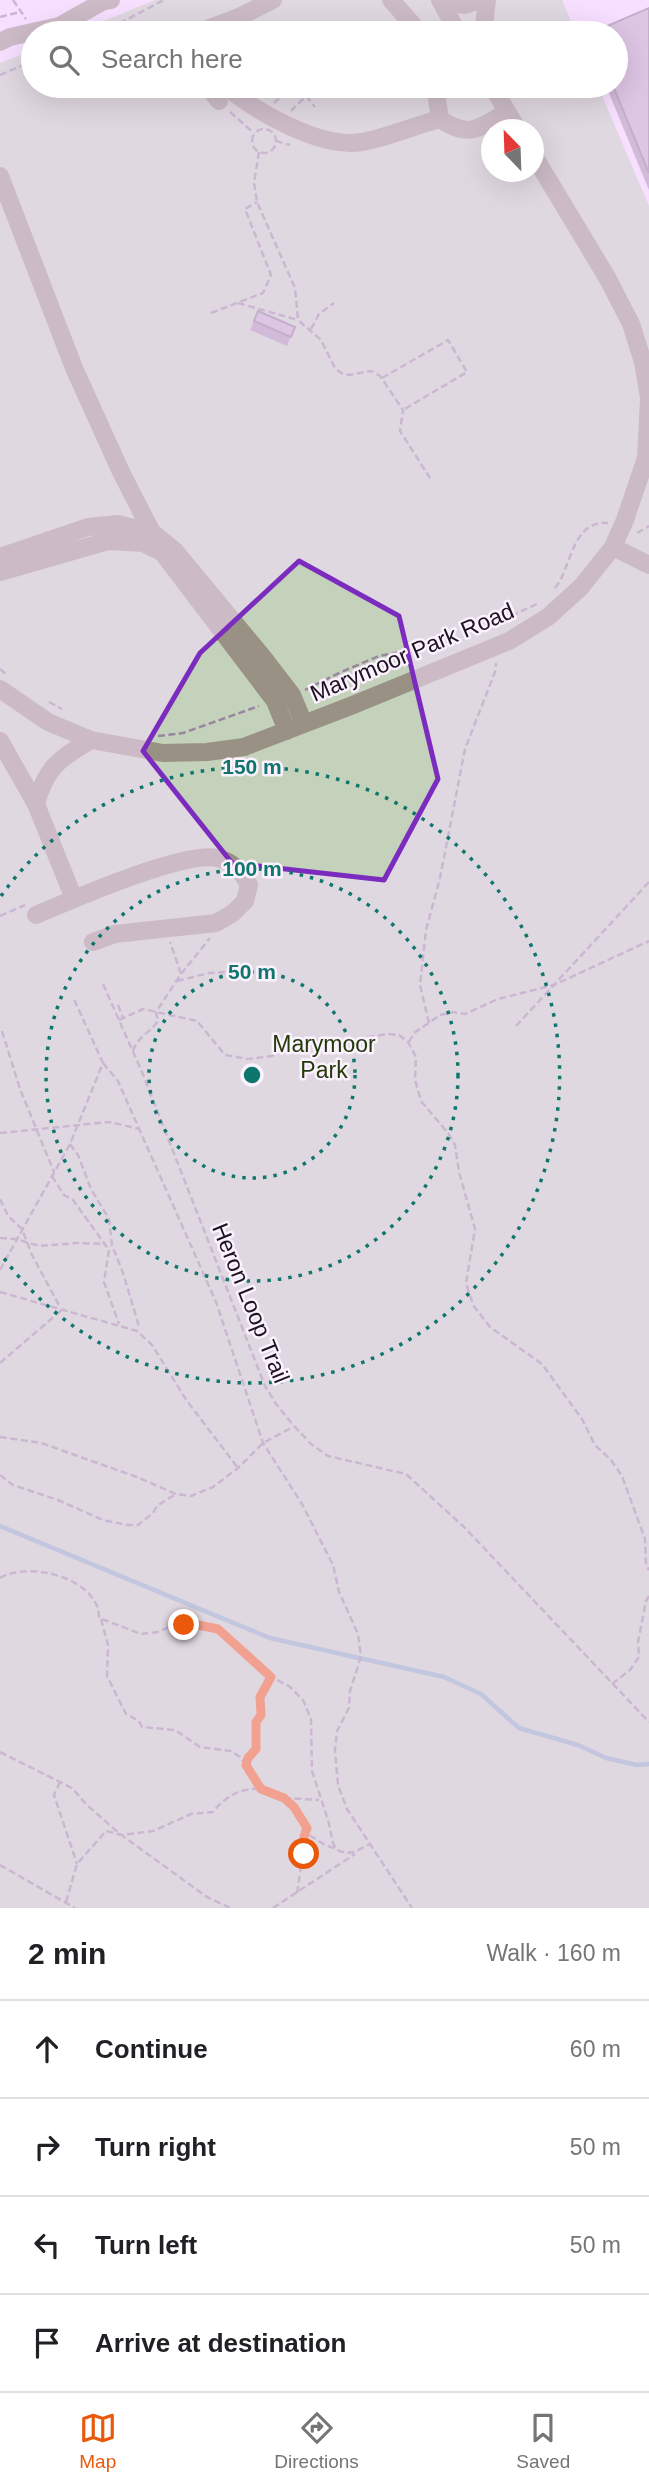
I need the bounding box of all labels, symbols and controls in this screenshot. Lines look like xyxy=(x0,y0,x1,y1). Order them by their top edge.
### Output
search box xyxy=(21,21,628,98)
icon: search xyxy=(45,41,83,79)
text: Search here xyxy=(101,44,243,74)
north arrow xyxy=(481,119,544,182)
street label: Marymoor Park Road xyxy=(306,597,518,707)
text: 150 m xyxy=(222,755,282,778)
text: 100 m xyxy=(222,857,282,880)
text: 50 m xyxy=(228,960,276,983)
park label: Marymoor Park xyxy=(272,1031,376,1083)
centre of rings xyxy=(240,1063,264,1087)
street label: Heron Loop Trail xyxy=(207,1219,295,1387)
route end xyxy=(168,1609,199,1640)
route start xyxy=(288,1838,319,1869)
text: 2 min xyxy=(28,1937,106,1970)
text: Walk · 160 m xyxy=(486,1940,621,1966)
icon: ahead xyxy=(28,2030,66,2068)
text: Continue xyxy=(95,2034,208,2064)
text: 60 m xyxy=(570,2036,621,2062)
icon: right xyxy=(28,2128,66,2166)
text: Turn right xyxy=(95,2132,216,2162)
text: 50 m xyxy=(570,2134,621,2160)
icon: left xyxy=(28,2226,66,2264)
text: Turn left xyxy=(95,2230,197,2260)
text: 50 m xyxy=(570,2232,621,2258)
icon: arrive xyxy=(28,2324,66,2362)
text: Arrive at destination xyxy=(95,2328,346,2358)
tab: Map xyxy=(79,2409,117,2473)
tab: Directions xyxy=(274,2409,359,2473)
tab: Saved xyxy=(516,2409,570,2473)

